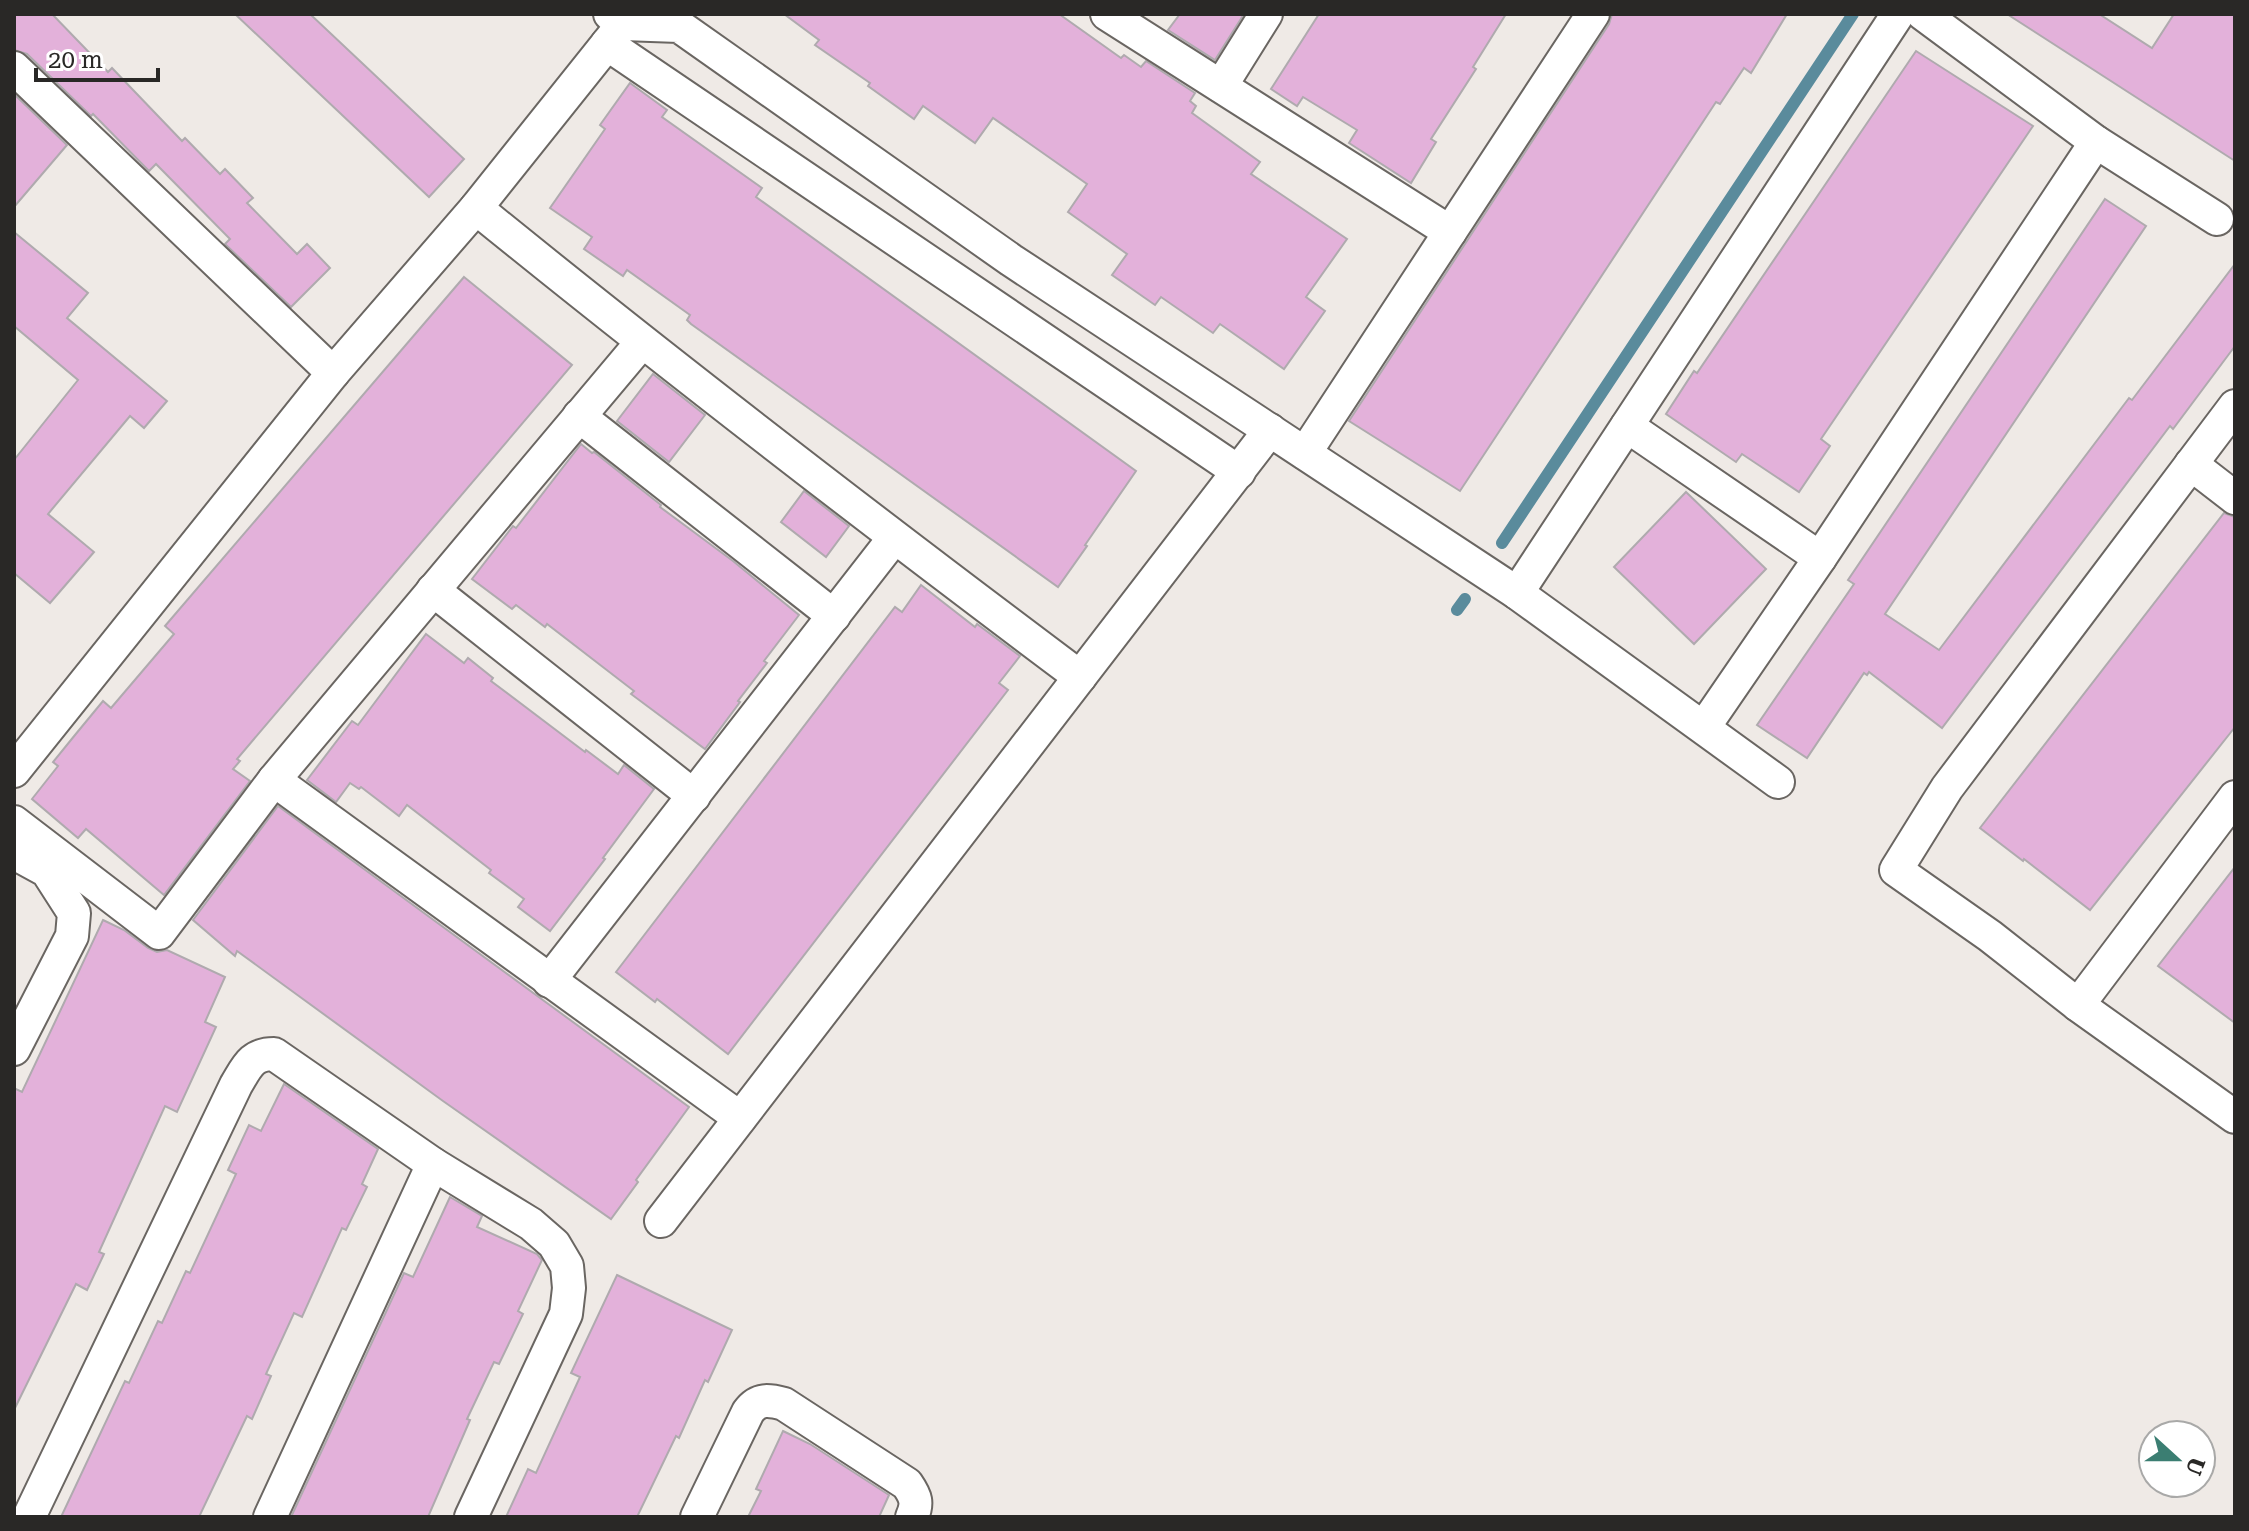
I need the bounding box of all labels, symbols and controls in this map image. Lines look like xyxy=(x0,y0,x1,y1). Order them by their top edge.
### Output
scale bar xyxy=(36,32,158,82)
text: 20 m xyxy=(48,46,103,74)
north arrow xyxy=(2137,1419,2217,1499)
text: U xyxy=(2180,1454,2210,1478)

